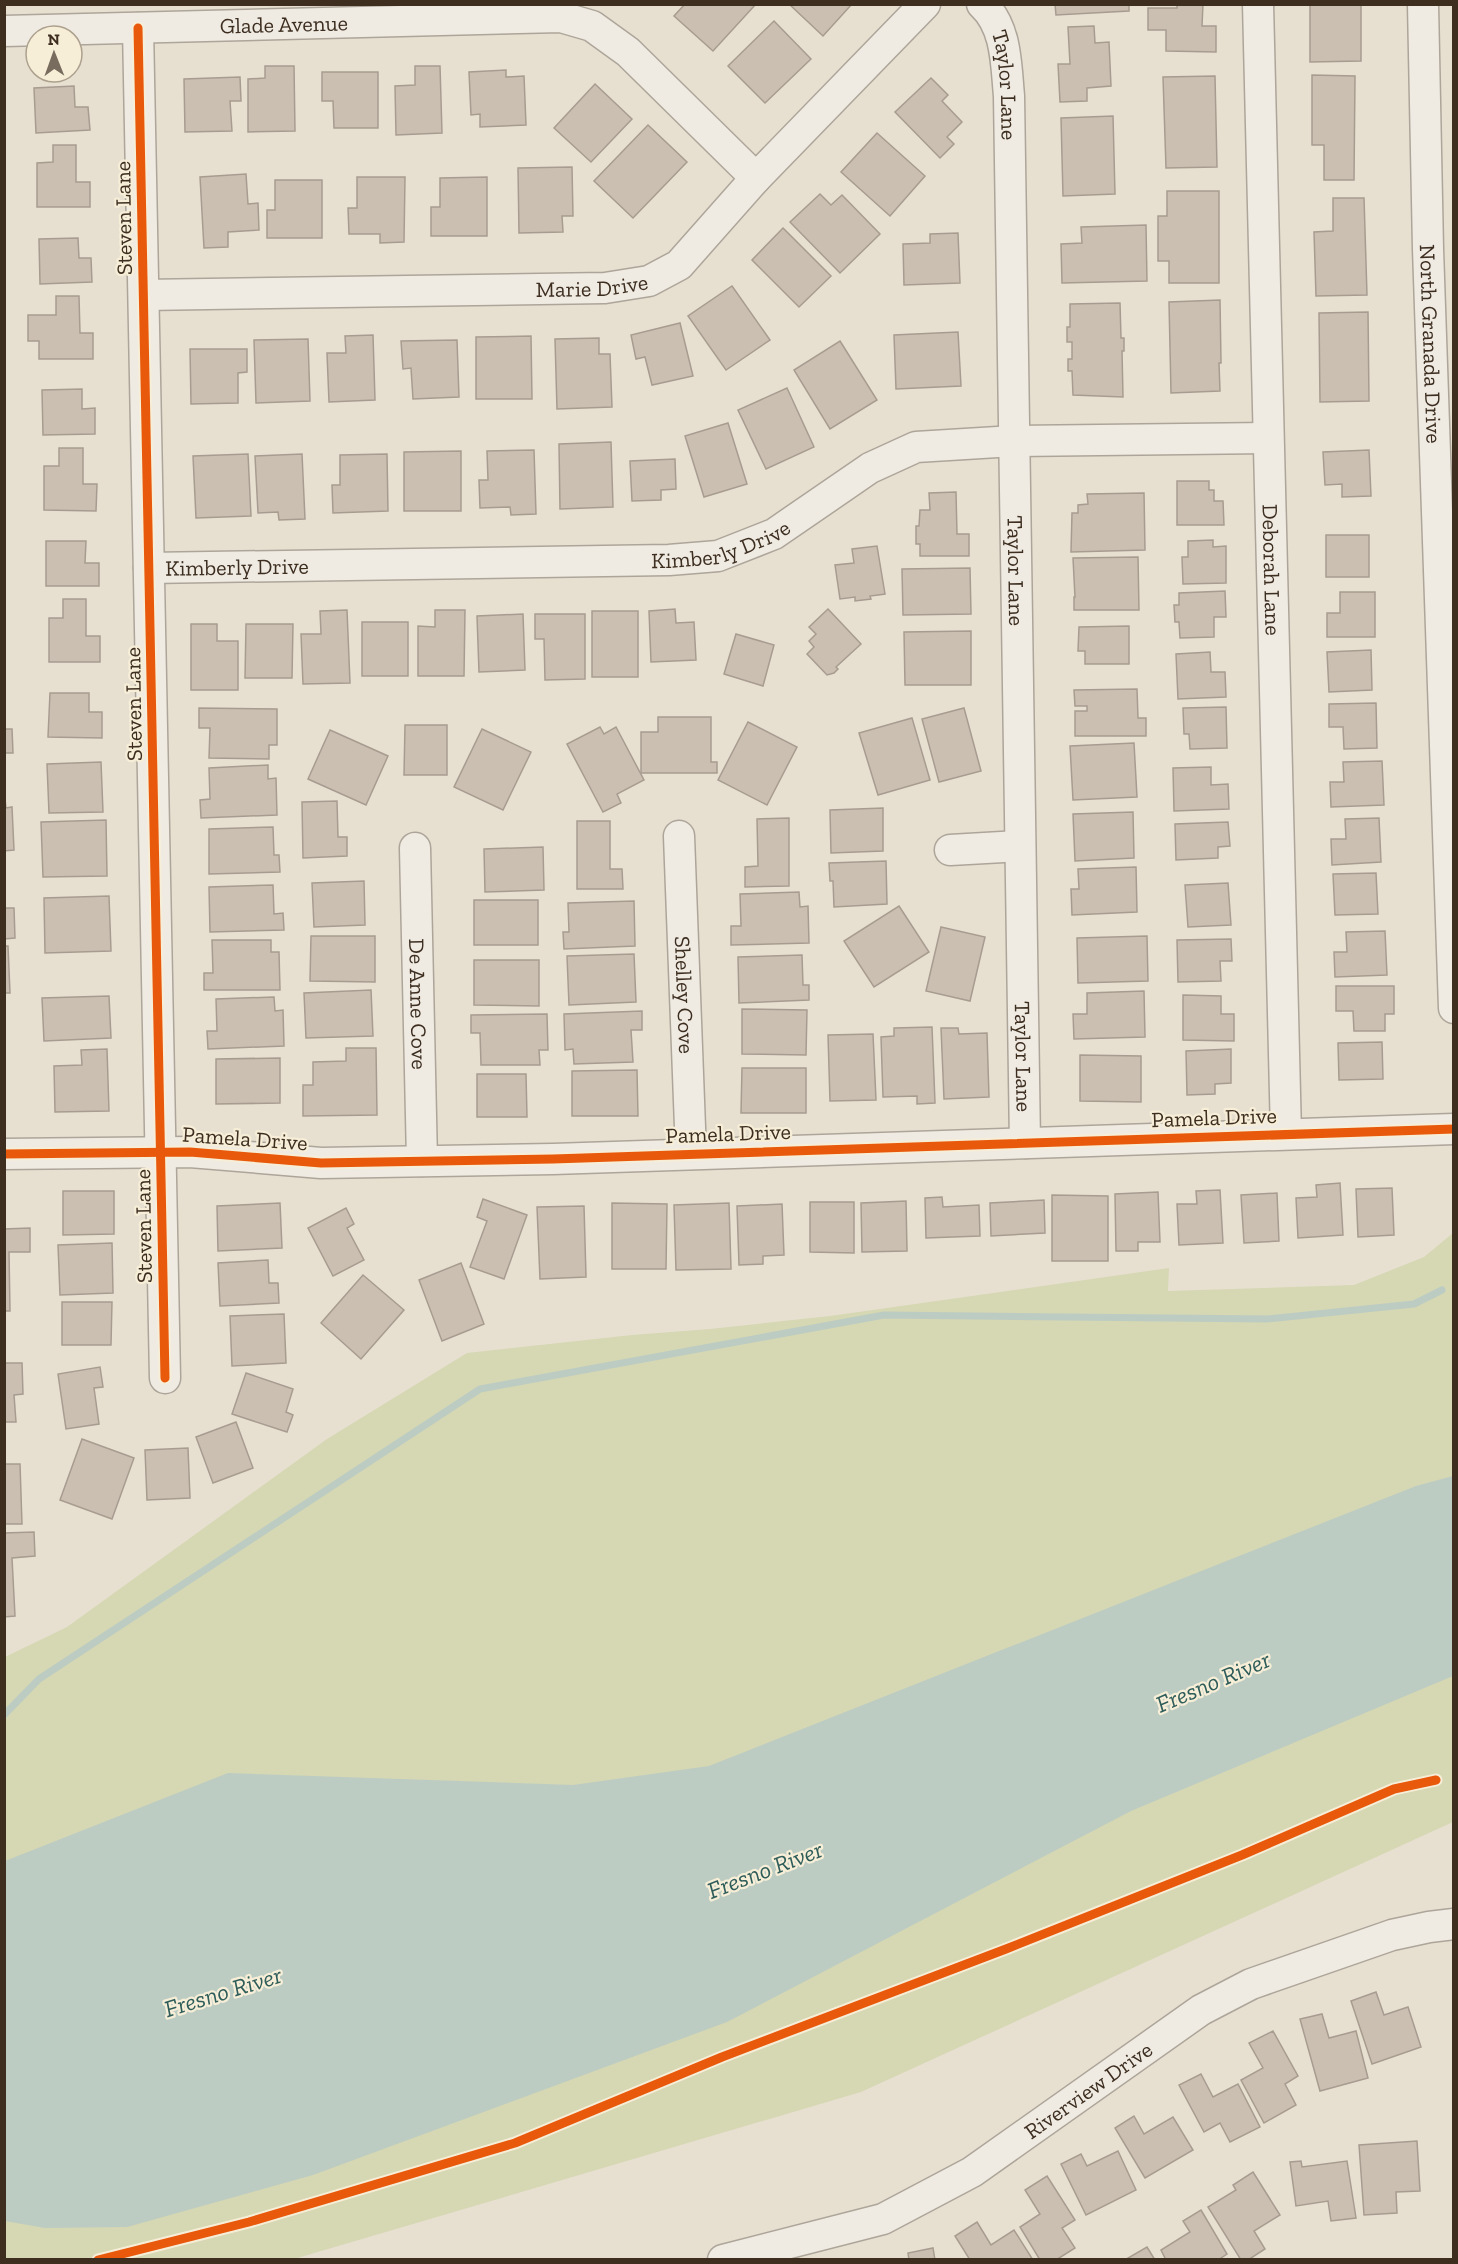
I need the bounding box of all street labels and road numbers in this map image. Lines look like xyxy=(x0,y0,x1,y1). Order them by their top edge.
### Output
street label: Glade Avenue xyxy=(220,9,348,40)
street label: Taylor Lane xyxy=(986,27,1023,140)
street label: Steven Lane xyxy=(109,161,138,275)
street label: North Granada Drive xyxy=(1414,244,1448,444)
street label: Marie Drive xyxy=(536,268,650,303)
street label: Deborah Lane xyxy=(1256,504,1287,636)
street label: Kimberly Drive xyxy=(651,514,795,574)
street label: Taylor Lane xyxy=(1001,515,1030,626)
street label: Kimberly Drive xyxy=(165,553,309,582)
street label: Steven Lane xyxy=(119,647,148,761)
street label: Shelley Cove xyxy=(669,935,700,1054)
street label: De Anne Cove xyxy=(403,938,433,1070)
street label: Taylor Lane xyxy=(1009,1001,1038,1112)
street label: Pamela Drive xyxy=(1151,1102,1277,1133)
street label: Pamela Drive xyxy=(665,1118,791,1149)
street label: Pamela Drive xyxy=(181,1121,309,1156)
street label: Steven Lane xyxy=(129,1169,158,1283)
street label: Riverview Drive xyxy=(1019,2036,1158,2145)

